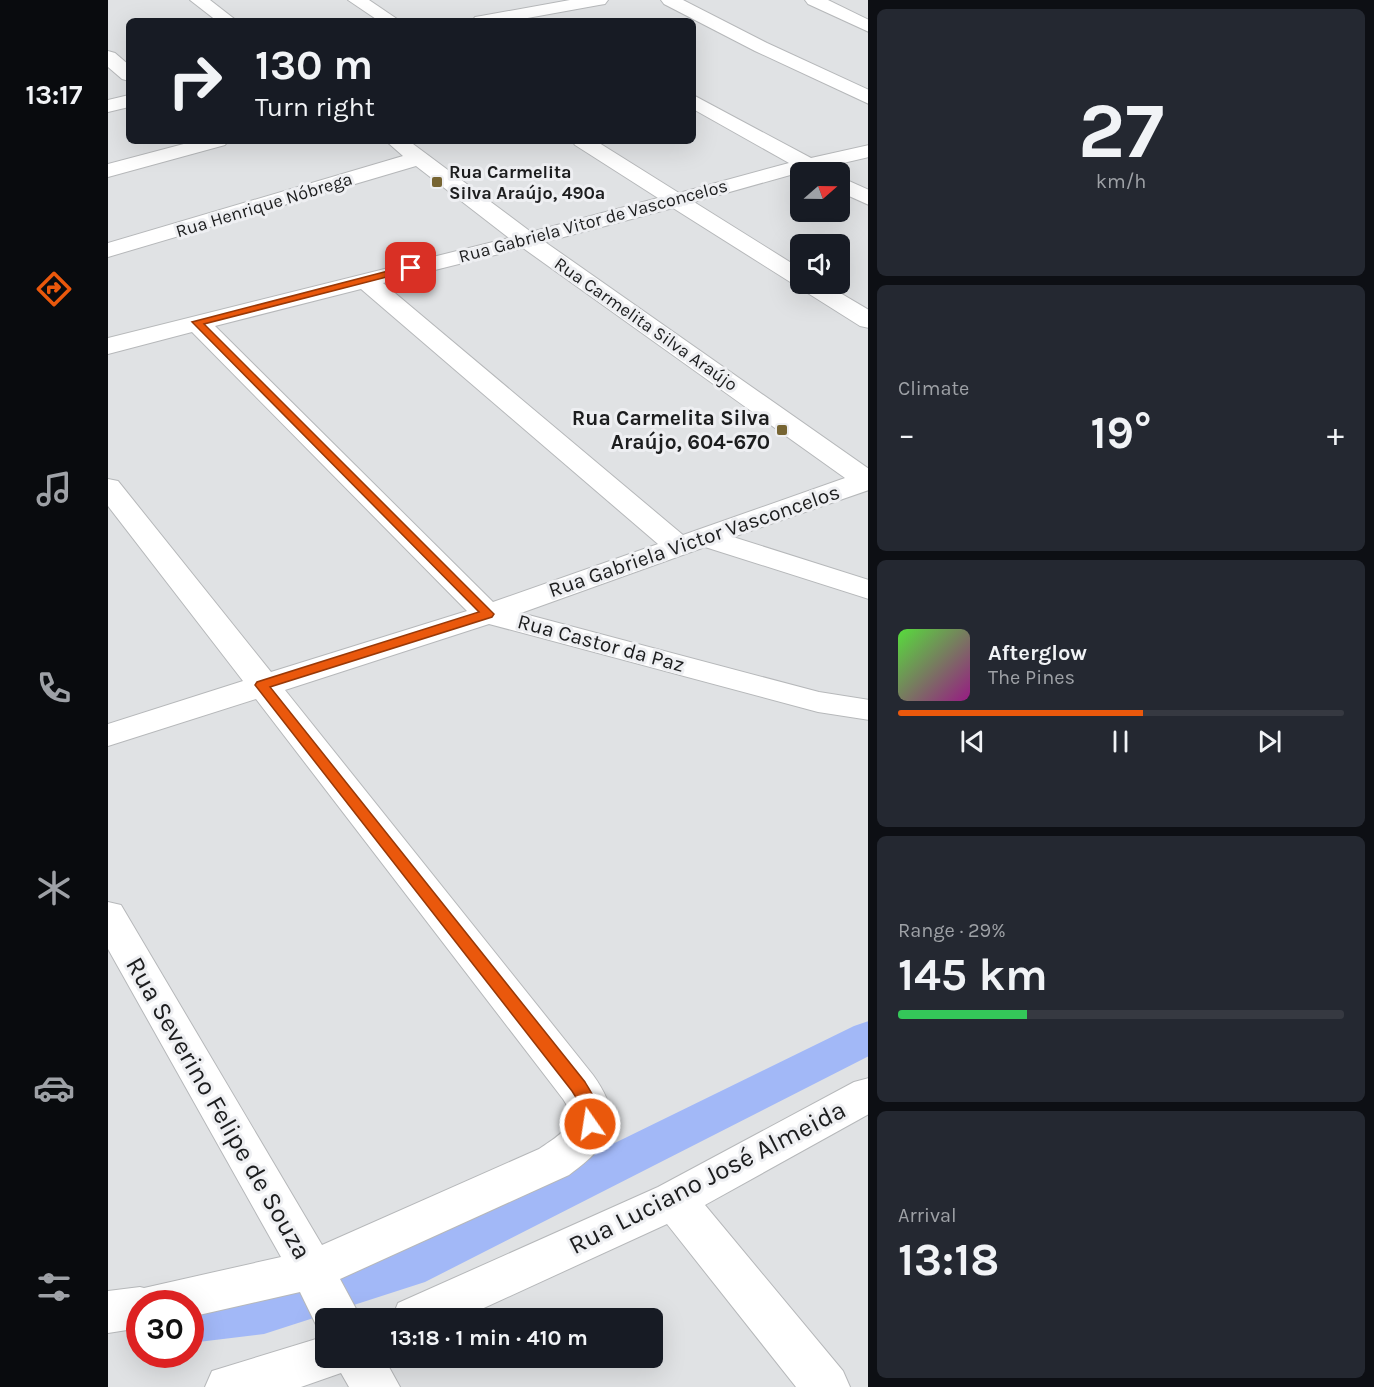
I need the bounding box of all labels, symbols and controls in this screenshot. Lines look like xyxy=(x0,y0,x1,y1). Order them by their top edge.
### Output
text: 130 m xyxy=(255,40,373,90)
icon: right xyxy=(156,42,234,120)
text: 13:17 xyxy=(26,79,82,111)
text: 27 xyxy=(1078,85,1164,177)
text: Turn right xyxy=(255,91,375,123)
place label: Rua Carmelita Silva Araújo, 490a xyxy=(449,161,605,204)
north arrow xyxy=(790,162,850,222)
map controls xyxy=(790,162,850,294)
street label: Rua Henrique Nóbrega xyxy=(173,168,355,242)
text: km/h xyxy=(1096,170,1146,193)
street label: Rua Gabriela Vitor de Vasconcelos xyxy=(456,174,730,268)
marker: Rua Carmelita Silva Araújo, 490a xyxy=(430,175,444,189)
button: sound xyxy=(790,234,850,294)
pin xyxy=(385,242,436,293)
icon: arrive xyxy=(394,251,427,284)
street label: Rua Carmelita Silva Araújo xyxy=(550,252,742,396)
icon: directions xyxy=(33,268,75,310)
text: Climate xyxy=(898,377,969,400)
place label: Rua Carmelita Silva Araújo, 604-670 xyxy=(572,406,770,454)
text: 19° xyxy=(1091,407,1151,459)
text: − xyxy=(898,415,915,453)
text: + xyxy=(1327,415,1344,453)
marker: Rua Carmelita Silva Araújo, 604-670 xyxy=(775,423,789,437)
icon: music xyxy=(33,468,75,510)
street label: Rua Gabriela Victor Vasconcelos xyxy=(545,480,843,602)
street label: Rua Castor da Paz xyxy=(515,609,687,677)
text: Afterglow xyxy=(988,640,1087,666)
text: The Pines xyxy=(988,666,1075,689)
icon: phone xyxy=(33,667,75,709)
icon: previous xyxy=(956,725,989,758)
icon: pause xyxy=(1104,725,1137,758)
icon: next xyxy=(1253,725,1286,758)
icon: climate xyxy=(33,867,75,909)
text: Range · 29% xyxy=(898,919,1006,942)
text: 145 km xyxy=(898,949,1048,1001)
street label: Rua Severino Felipe de Souza xyxy=(119,951,318,1265)
icon: car xyxy=(33,1067,75,1109)
position arrow xyxy=(558,1092,622,1156)
street label: Rua Luciano José Almeida xyxy=(563,1094,851,1261)
text: Arrival xyxy=(898,1204,957,1227)
text: 13:18 xyxy=(898,1234,999,1286)
icon: filters xyxy=(33,1266,75,1308)
speed limit sign: 30 xyxy=(126,1290,204,1368)
text: 13:18 · 1 min · 410 m xyxy=(390,1325,588,1351)

